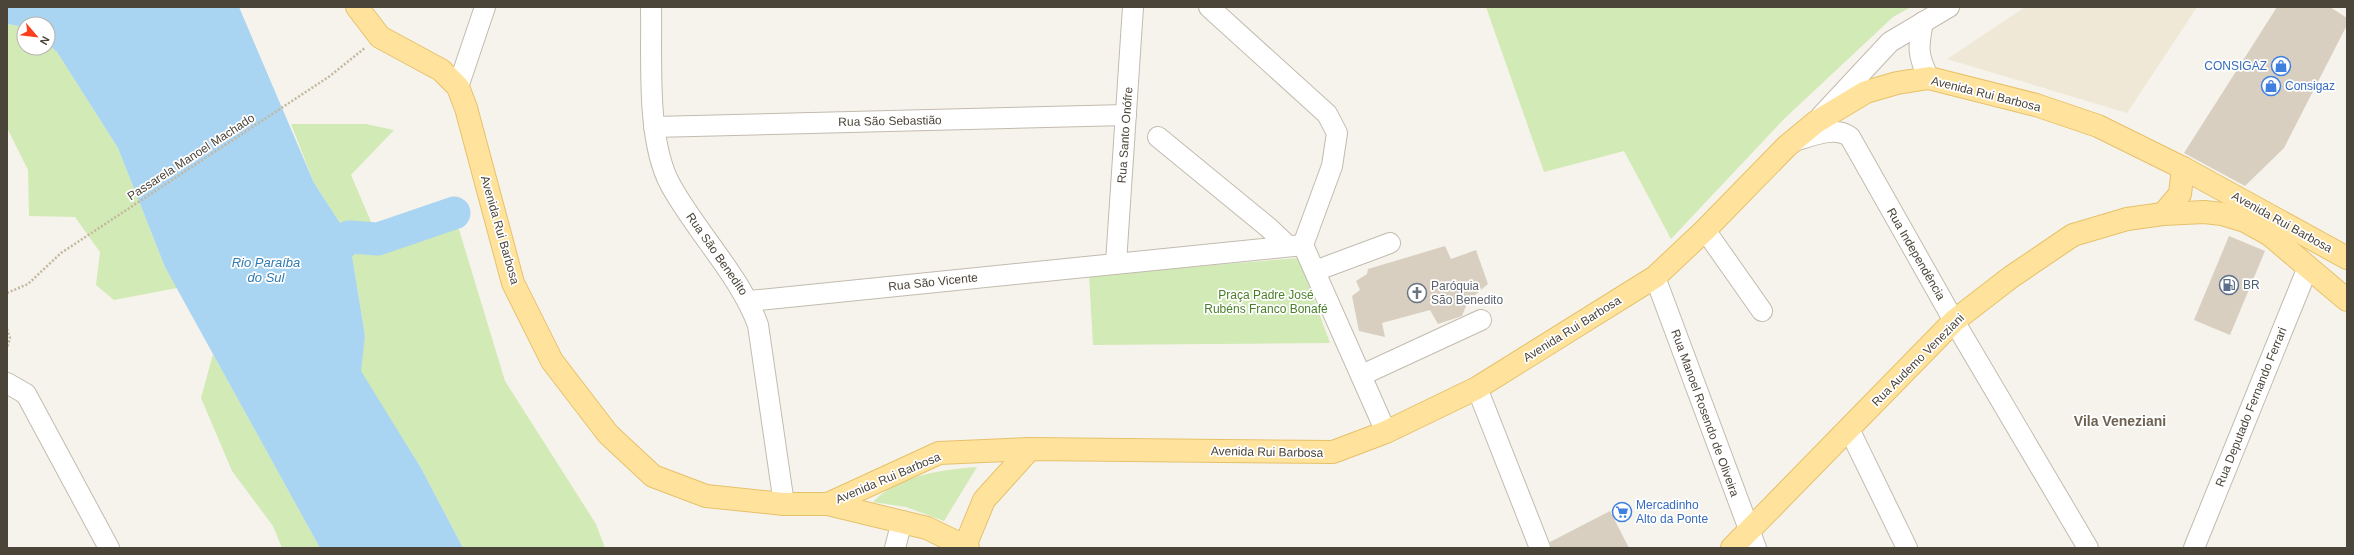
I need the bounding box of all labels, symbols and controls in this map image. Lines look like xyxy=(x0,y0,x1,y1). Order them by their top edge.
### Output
north arrow xyxy=(16,16,56,56)
text: N xyxy=(38,34,52,47)
shop icon: CONSIGAZ xyxy=(2270,55,2292,77)
place label: CONSIGAZ xyxy=(2204,59,2267,73)
street label: Avenida Rui Barbosa xyxy=(1930,74,2043,114)
shop icon: Consigaz xyxy=(2260,75,2282,97)
place label: Consigaz xyxy=(2285,79,2335,93)
street label: Rua Santo Onófre xyxy=(1115,86,1135,184)
street label: Passarela Manoel Machado xyxy=(125,110,257,203)
street label: Rua São Sebastião xyxy=(838,113,942,129)
street label: Avenida Rui Barbosa xyxy=(478,174,522,286)
street label: Avenida Rui Barbosa xyxy=(2229,189,2335,256)
street label: Rua Independência xyxy=(1884,205,1948,303)
street label: Rua São Benedito xyxy=(683,210,751,298)
water label: Rio Paraíba do Sul xyxy=(232,255,300,285)
street label: Rua São Vicente xyxy=(888,270,979,294)
fuel station icon: BR xyxy=(2218,274,2240,296)
place label: BR xyxy=(2243,278,2260,292)
place label: Paróquia São Benedito xyxy=(1431,279,1503,307)
church icon: Paróquia São Benedito xyxy=(1406,282,1428,304)
park label: Praça Padre José Rubéns Franco Bonafé xyxy=(1204,288,1328,316)
street label: Avenida Rui Barbosa xyxy=(1521,293,1624,365)
street label: Rua Audemo Veneziani xyxy=(1869,311,1967,409)
street label: Rua Deputado Fernando Ferrari xyxy=(2213,325,2289,489)
street label: Rua Manoel Rosendo de Oliveira xyxy=(1668,328,1742,499)
district label: Vila Veneziani xyxy=(2074,413,2166,429)
street label: Avenida Rui Barbosa xyxy=(1211,444,1324,460)
street label: Avenida Rui Barbosa xyxy=(833,449,943,506)
place label: Mercadinho Alto da Ponte xyxy=(1636,498,1708,526)
supermarket icon: Mercadinho Alto da Ponte xyxy=(1611,501,1633,523)

